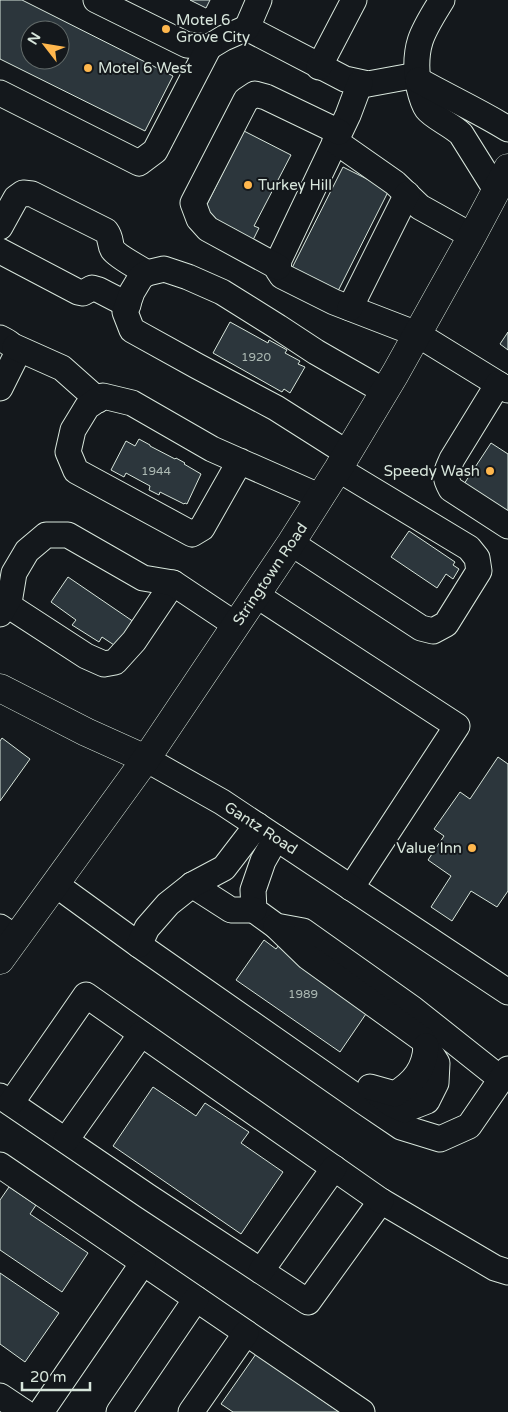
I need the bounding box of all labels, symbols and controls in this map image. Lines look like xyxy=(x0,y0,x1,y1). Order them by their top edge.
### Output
place label: Motel 6 Grove City xyxy=(176,11,250,46)
north arrow xyxy=(20,20,70,70)
marker: Motel 6 Grove City xyxy=(160,23,172,35)
text: N xyxy=(24,29,44,48)
place label: Motel 6 West xyxy=(98,59,193,77)
marker: Motel 6 West xyxy=(82,62,94,74)
place label: Turkey Hill xyxy=(258,176,332,194)
marker: Turkey Hill xyxy=(242,179,254,191)
house number: 1920 xyxy=(241,350,272,364)
place label: Speedy Wash xyxy=(384,462,480,480)
house number: 1944 xyxy=(141,464,172,478)
marker: Speedy Wash xyxy=(484,465,496,477)
street label: Stringtown Road xyxy=(229,519,311,629)
street label: Gantz Road xyxy=(221,798,301,858)
place label: Value Inn xyxy=(396,839,462,857)
marker: Value Inn xyxy=(466,842,478,854)
house number: 1989 xyxy=(288,987,318,1001)
scale bar xyxy=(22,1360,90,1392)
text: 20 m xyxy=(30,1368,67,1386)

